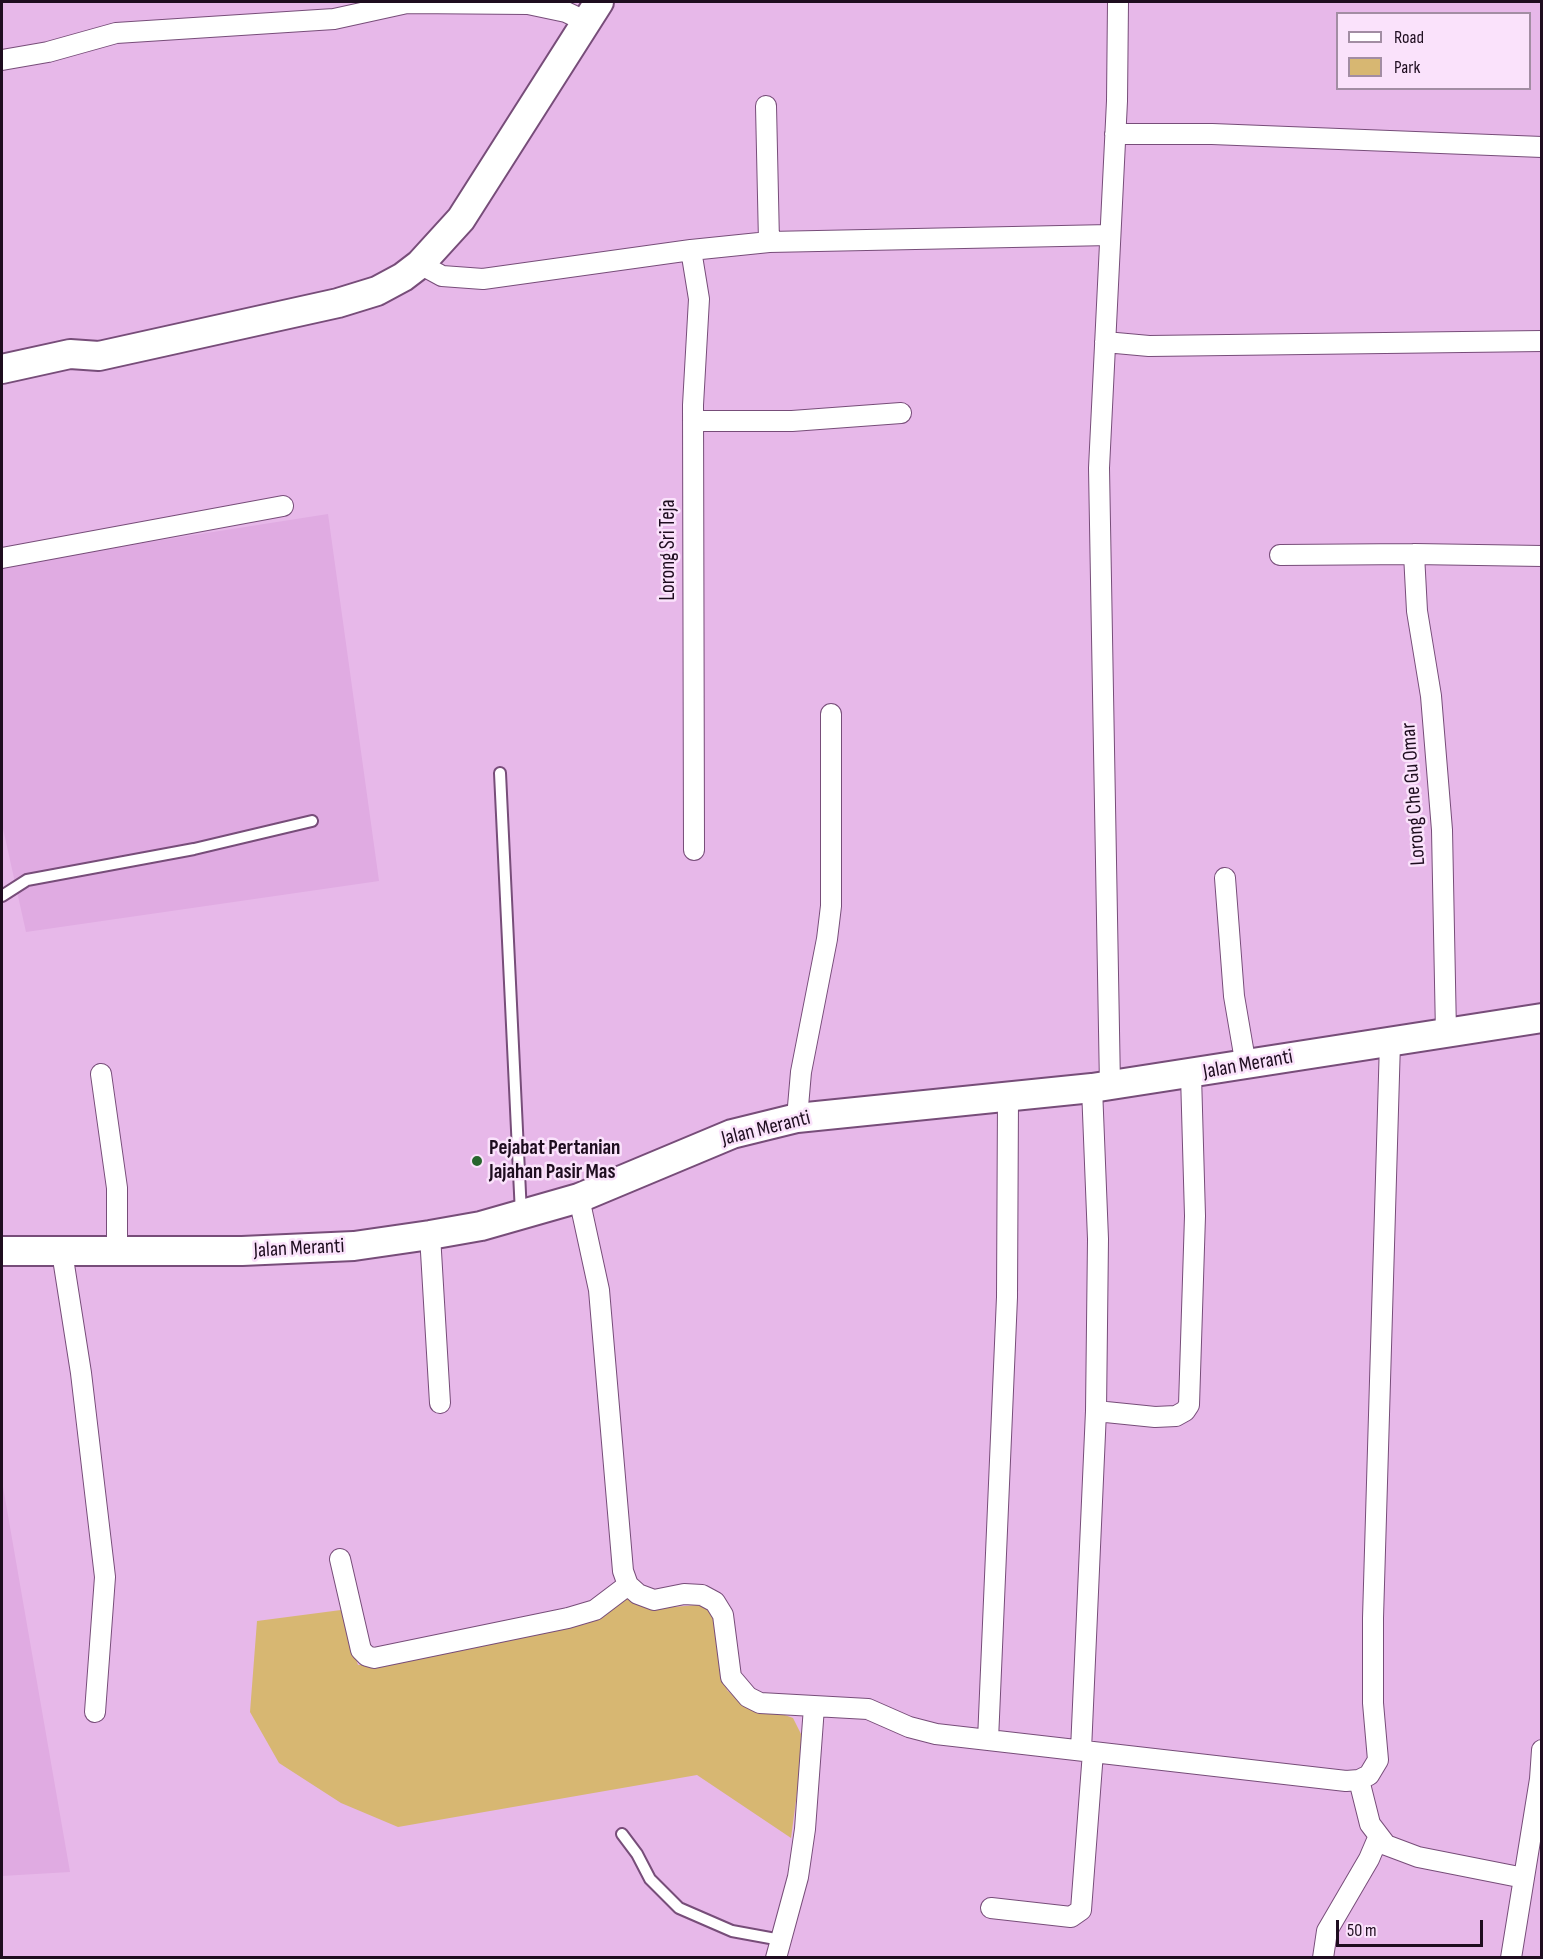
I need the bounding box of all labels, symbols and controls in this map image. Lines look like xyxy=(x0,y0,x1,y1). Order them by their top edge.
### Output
legend xyxy=(1336,12,1531,90)
text: Road xyxy=(1394,27,1424,48)
text: Park xyxy=(1394,57,1420,78)
street label: Lorong Sri Teja xyxy=(656,499,682,601)
street label: Lorong Che Gu Omar xyxy=(1396,722,1432,866)
street label: Jalan Meranti xyxy=(1201,1045,1295,1085)
street label: Jalan Meranti xyxy=(719,1106,813,1152)
place label: Pejabat Pertanian Jajahan Pasir Mas xyxy=(489,1136,620,1186)
marker: Pejabat Pertanian Jajahan Pasir Mas xyxy=(470,1154,484,1168)
street label: Jalan Meranti xyxy=(253,1234,345,1264)
scale bar xyxy=(1339,1908,1486,1946)
text: 50 m xyxy=(1347,1920,1377,1941)

